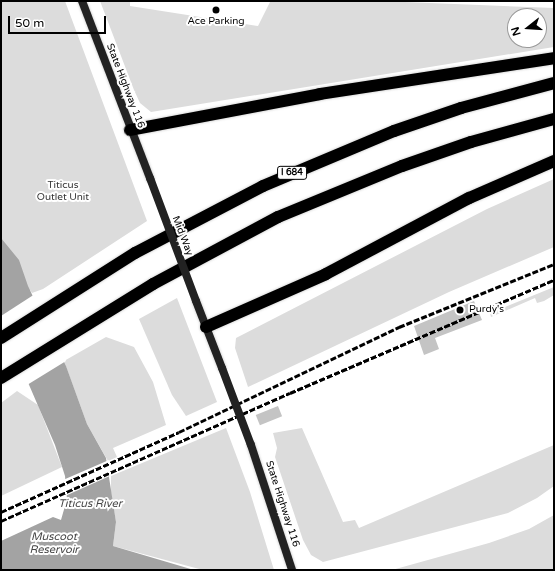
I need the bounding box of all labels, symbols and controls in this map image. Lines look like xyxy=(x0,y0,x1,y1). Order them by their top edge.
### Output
marker: Ace Parking xyxy=(211,5,221,15)
scale bar xyxy=(10,8,108,34)
north arrow xyxy=(507,8,547,48)
text: 50 m xyxy=(15,16,44,30)
place label: Ace Parking xyxy=(187,16,245,28)
text: N xyxy=(508,25,524,37)
street label: State Highway 116 xyxy=(103,42,147,130)
road number: I 684 xyxy=(277,166,307,180)
park label: Titicus Outlet Unit xyxy=(37,179,89,202)
street label: Mid Way xyxy=(169,214,195,258)
marker: Purdy's xyxy=(454,304,466,316)
place label: Purdy's xyxy=(469,304,504,316)
street label: State Highway 116 xyxy=(262,459,302,549)
water label: Titicus River xyxy=(58,497,122,511)
water label: Muscoot Reservoir xyxy=(29,531,79,557)

